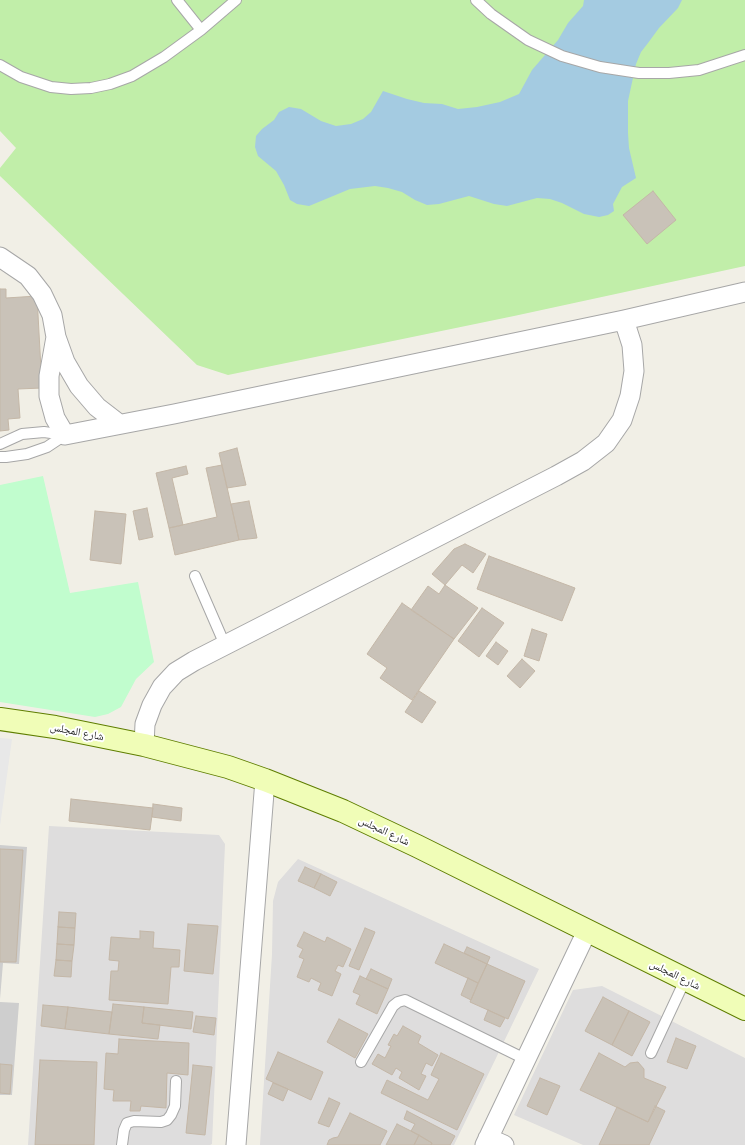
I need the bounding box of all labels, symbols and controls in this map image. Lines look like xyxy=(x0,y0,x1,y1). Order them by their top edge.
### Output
street label: شارع المجلس xyxy=(49,720,105,744)
street label: شارع المجلس xyxy=(357,814,411,848)
street label: شارع المجلس xyxy=(648,957,702,993)

